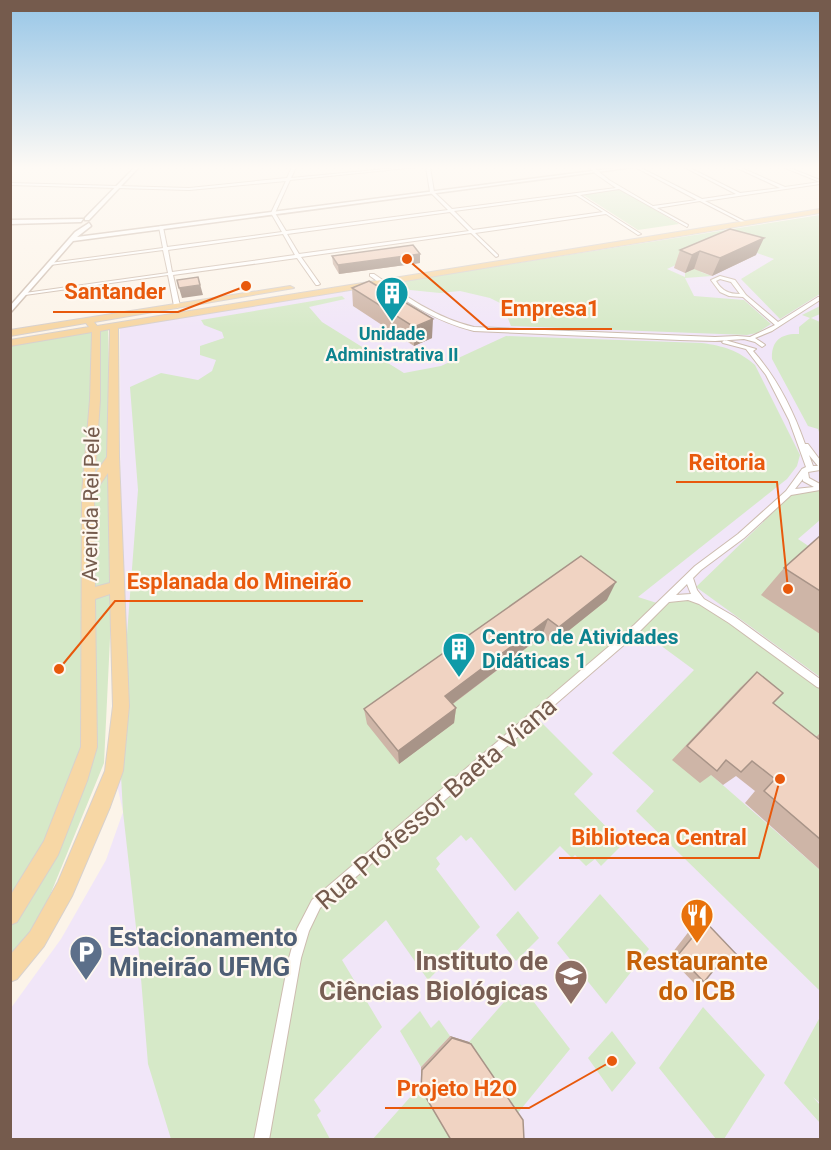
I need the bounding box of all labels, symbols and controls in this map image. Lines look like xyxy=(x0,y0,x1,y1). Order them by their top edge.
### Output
callout: Santander xyxy=(53,272,178,312)
building icon: Unidade Administrativa II xyxy=(374,275,410,322)
text: Santander xyxy=(64,279,166,304)
callout: Empresa1 xyxy=(488,289,612,329)
text: Empresa1 xyxy=(500,296,600,321)
place label: Unidade Administrativa II xyxy=(325,323,459,365)
street label: Avenida Rei Pelé xyxy=(78,427,104,581)
callout: Reitoria xyxy=(676,442,777,482)
text: Reitoria xyxy=(688,450,766,475)
callout: Esplanada do Mineirão xyxy=(115,561,363,601)
text: Esplanada do Mineirão xyxy=(127,569,351,594)
place label: Centro de Atividades Didáticas 1 xyxy=(482,625,679,673)
building icon: Centro de Atividades Didáticas 1 xyxy=(441,631,477,678)
street label: Rua Professor Baeta Viana xyxy=(310,690,562,916)
callout: Biblioteca Central xyxy=(559,818,759,858)
text: Biblioteca Central xyxy=(571,825,747,850)
restaurant icon: Restaurante do ICB xyxy=(679,897,715,944)
place label: Estacionamento Mineirão UFMG xyxy=(109,922,298,982)
parking icon: Estacionamento Mineirão UFMG xyxy=(68,934,104,981)
place label: Instituto de Ciências Biológicas xyxy=(319,946,548,1006)
place label: Restaurante do ICB xyxy=(626,946,768,1006)
school or university icon: Instituto de Ciências Biológicas xyxy=(553,958,589,1005)
callout: Projeto H2O xyxy=(385,1068,529,1108)
text: Projeto H2O xyxy=(397,1076,517,1101)

